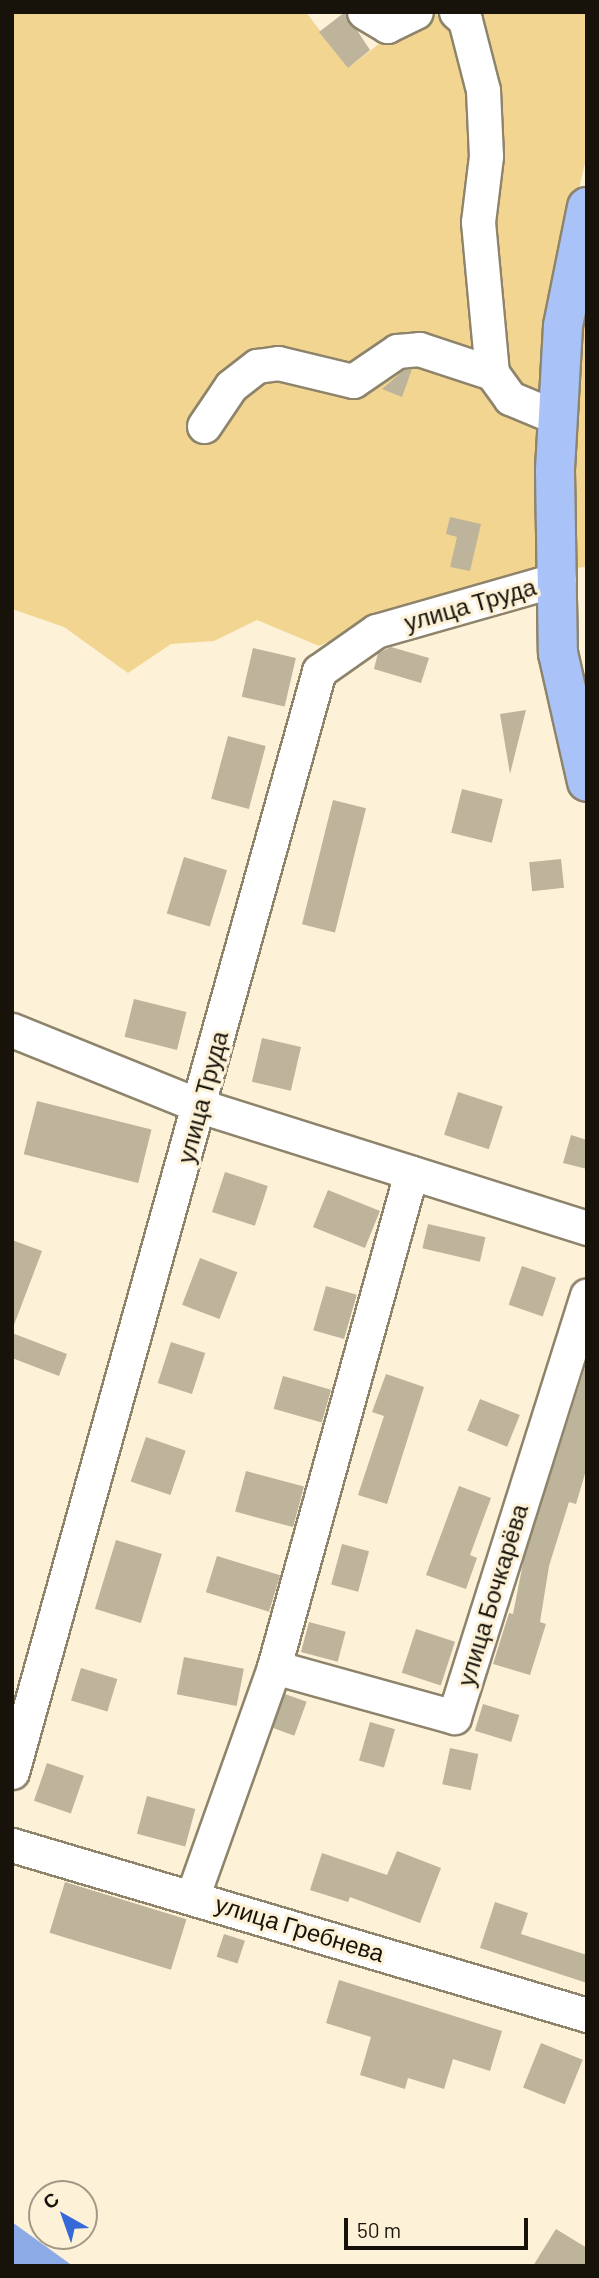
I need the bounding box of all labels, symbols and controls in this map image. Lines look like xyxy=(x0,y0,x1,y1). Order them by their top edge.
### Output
street label: улица Труда xyxy=(401,571,539,637)
street label: улица Труда xyxy=(171,1028,233,1166)
street label: улица Бочкарёва xyxy=(451,1501,533,1689)
street label: улица Гребнева xyxy=(212,1889,388,1967)
north arrow xyxy=(28,2180,98,2250)
text: С xyxy=(38,2187,63,2213)
scale bar xyxy=(347,2204,531,2248)
text: 50 m xyxy=(357,2217,401,2242)

